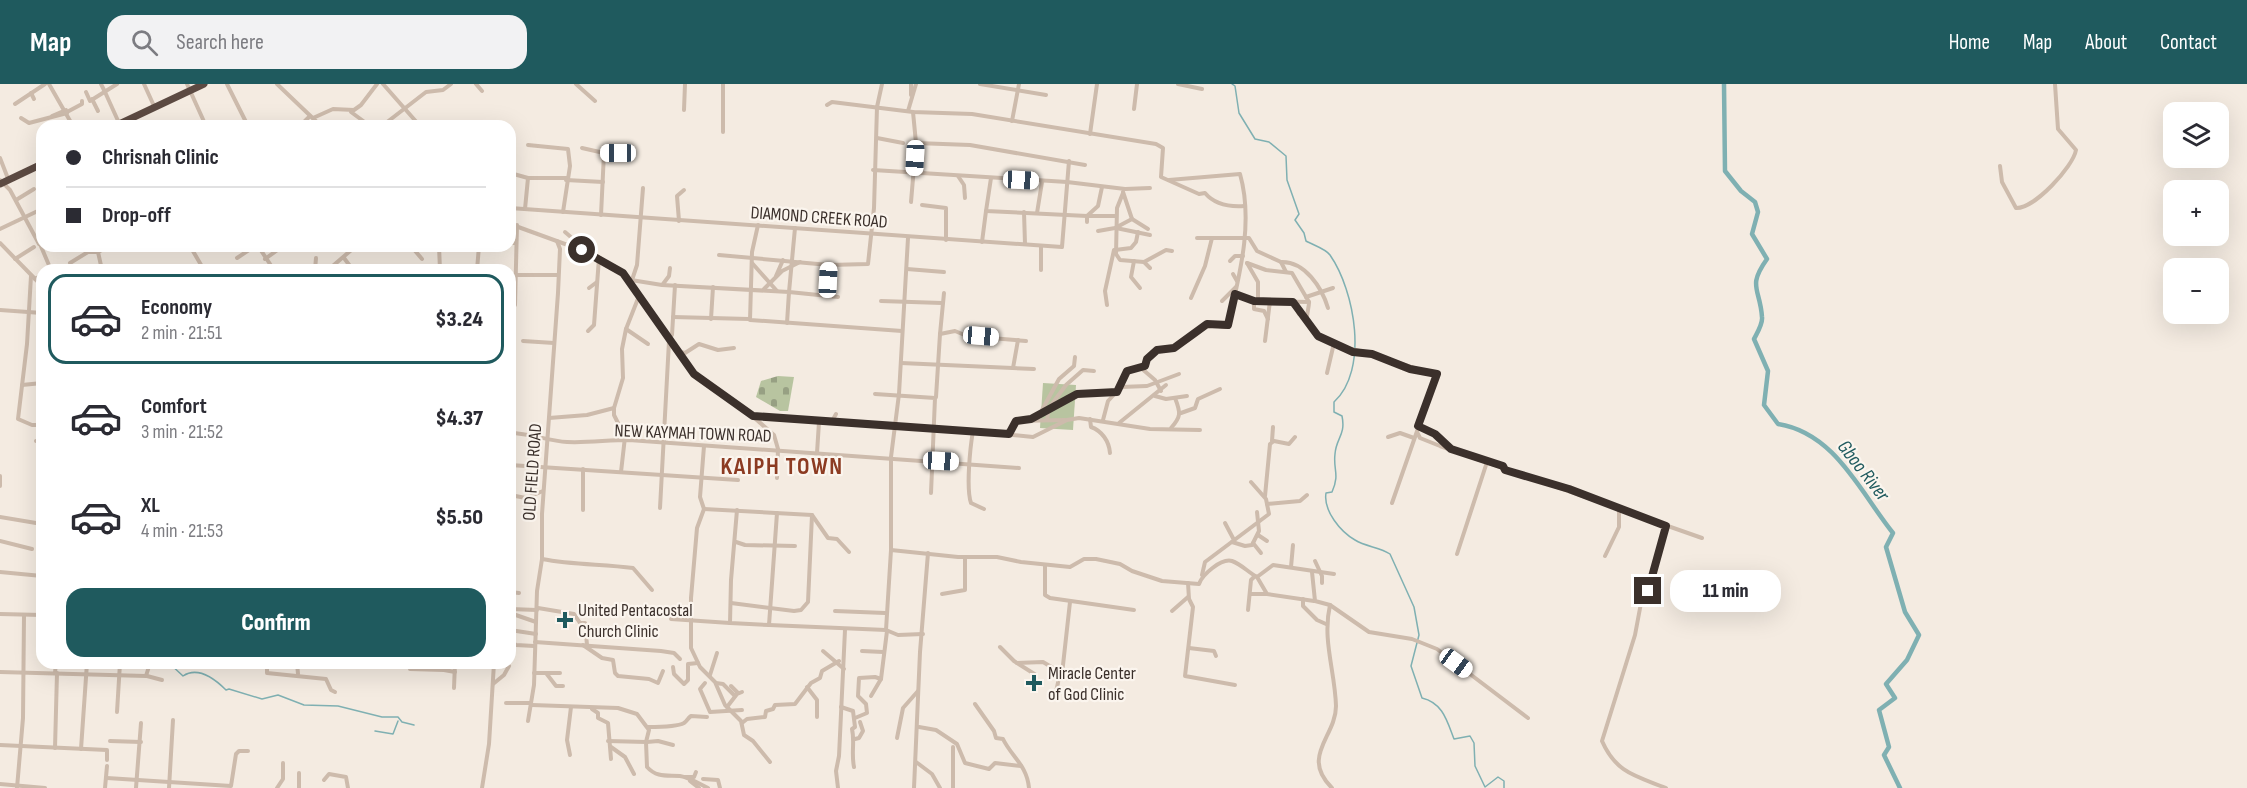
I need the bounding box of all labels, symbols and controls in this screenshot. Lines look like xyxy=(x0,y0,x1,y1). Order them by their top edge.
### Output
search box xyxy=(107,15,527,69)
text: Map xyxy=(30,26,71,59)
icon: search xyxy=(128,26,161,59)
text: Search here xyxy=(176,29,264,56)
text: Home xyxy=(1949,30,1990,55)
text: Map xyxy=(2023,30,2052,55)
text: About xyxy=(2085,30,2127,55)
text: Contact xyxy=(2160,30,2217,55)
map controls xyxy=(2163,102,2229,324)
button: layers xyxy=(2163,102,2229,168)
car xyxy=(905,140,925,176)
text: Chrisnah Clinic xyxy=(102,144,219,171)
car xyxy=(600,144,636,162)
car xyxy=(1003,170,1039,190)
button: + xyxy=(2163,180,2229,246)
text: Drop-off xyxy=(102,202,171,229)
street label: DIAMOND CREEK ROAD xyxy=(750,202,888,233)
route start xyxy=(568,236,595,263)
button: − xyxy=(2163,258,2229,324)
car xyxy=(818,262,838,298)
icon: car xyxy=(69,292,123,346)
text: Economy xyxy=(141,294,212,321)
text: $3.24 xyxy=(435,306,483,333)
text: 2 min · 21:51 xyxy=(141,321,222,345)
car xyxy=(962,325,1000,347)
icon: car xyxy=(69,391,123,445)
text: Comfort xyxy=(141,393,207,420)
text: $4.37 xyxy=(435,405,483,432)
text: 3 min · 21:52 xyxy=(141,420,223,444)
street label: NEW KAYMAH TOWN ROAD xyxy=(614,420,772,447)
street label: OLD FIELD ROAD xyxy=(519,423,546,521)
water label: Gboo River xyxy=(1832,435,1895,507)
car xyxy=(923,451,959,471)
district label: KAIPH TOWN xyxy=(721,452,843,481)
icon: car xyxy=(69,490,123,544)
text: XL xyxy=(141,492,160,519)
text: $5.50 xyxy=(435,504,483,531)
text: 4 min · 21:53 xyxy=(141,519,223,543)
callout: 11 min xyxy=(1669,570,1780,612)
route end xyxy=(1634,577,1661,604)
text: 11 min xyxy=(1702,579,1749,603)
button: Confirm xyxy=(66,588,486,657)
place label: United Pentacostal Church Clinic xyxy=(578,600,693,642)
marker: United Pentacostal Church Clinic xyxy=(556,611,574,629)
car xyxy=(1436,645,1476,681)
place label: Miracle Center of God Clinic xyxy=(1048,663,1136,705)
marker: Miracle Center of God Clinic xyxy=(1025,674,1043,692)

